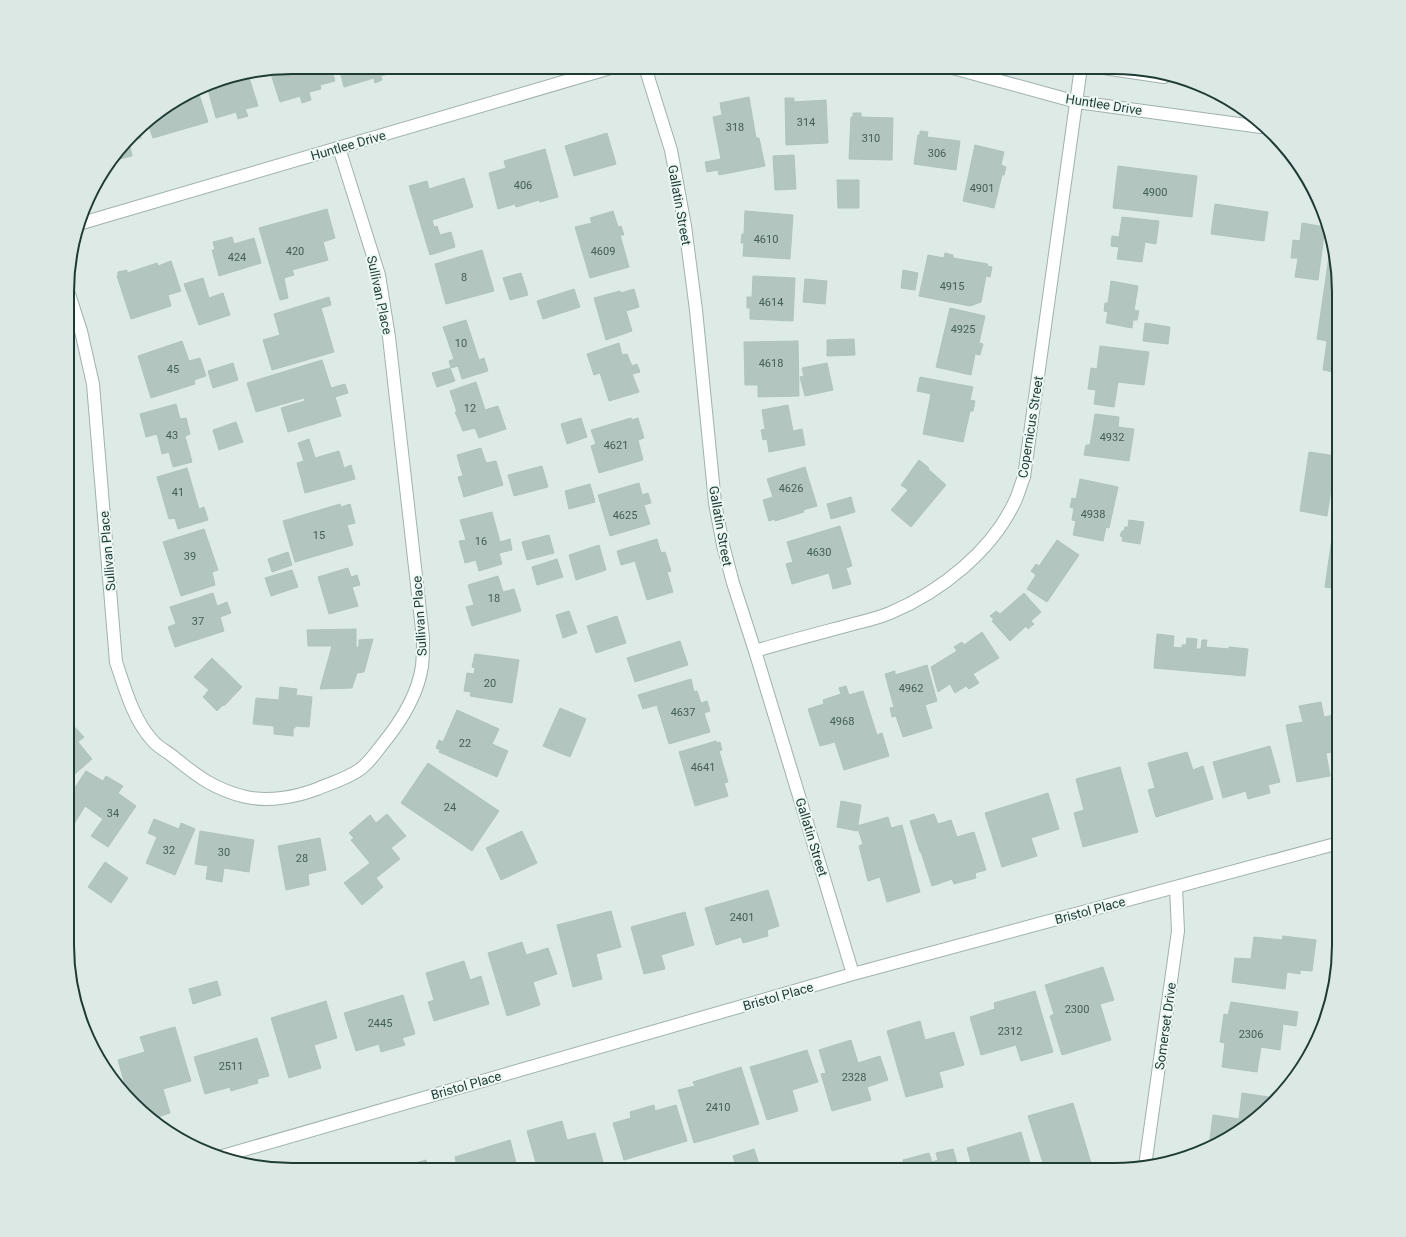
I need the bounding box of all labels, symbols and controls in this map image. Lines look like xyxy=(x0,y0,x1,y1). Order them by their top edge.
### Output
street label: Huntlee Drive xyxy=(1065,91,1143,118)
house number: 314 xyxy=(797,116,815,129)
house number: 318 xyxy=(726,121,744,134)
street label: Huntlee Drive xyxy=(309,128,387,163)
house number: 310 xyxy=(862,132,880,145)
house number: 306 xyxy=(928,147,946,160)
street label: Gallatin Street xyxy=(665,164,694,246)
house number: 406 xyxy=(514,179,532,192)
house number: 4901 xyxy=(970,182,994,195)
house number: 4900 xyxy=(1143,186,1167,199)
house number: 4610 xyxy=(754,233,778,246)
house number: 420 xyxy=(286,245,304,258)
house number: 4609 xyxy=(591,245,615,258)
house number: 424 xyxy=(228,251,246,264)
street label: Sullivan Place xyxy=(364,254,395,336)
house number: 8 xyxy=(461,271,467,284)
house number: 4915 xyxy=(940,280,964,293)
house number: 4614 xyxy=(759,296,783,309)
house number: 4925 xyxy=(951,323,975,336)
house number: 10 xyxy=(455,337,467,350)
house number: 4618 xyxy=(759,357,783,370)
house number: 45 xyxy=(167,363,179,376)
street label: Copernicus Street xyxy=(1015,375,1046,479)
house number: 12 xyxy=(464,402,476,415)
house number: 43 xyxy=(166,429,178,442)
house number: 4932 xyxy=(1100,431,1124,444)
house number: 4621 xyxy=(604,439,628,452)
house number: 4626 xyxy=(779,482,803,495)
street label: Gallatin Street xyxy=(706,485,735,567)
house number: 41 xyxy=(172,486,184,499)
house number: 4938 xyxy=(1081,508,1105,521)
house number: 4625 xyxy=(613,509,637,522)
street label: Sullivan Place xyxy=(97,510,118,592)
house number: 15 xyxy=(313,529,325,542)
house number: 16 xyxy=(475,535,487,548)
house number: 4630 xyxy=(807,546,831,559)
house number: 39 xyxy=(184,550,196,563)
street label: Sullivan Place xyxy=(409,575,430,656)
house number: 18 xyxy=(488,592,500,605)
house number: 37 xyxy=(192,615,204,628)
house number: 20 xyxy=(484,677,496,690)
house number: 4962 xyxy=(899,682,923,695)
house number: 4637 xyxy=(671,706,695,719)
house number: 4968 xyxy=(830,715,854,728)
house number: 22 xyxy=(459,737,471,750)
house number: 4641 xyxy=(691,761,715,774)
street label: Gallatin Street xyxy=(792,796,831,878)
house number: 24 xyxy=(444,801,456,814)
house number: 34 xyxy=(107,807,119,820)
house number: 32 xyxy=(163,844,175,857)
house number: 30 xyxy=(218,846,230,859)
house number: 28 xyxy=(296,852,308,865)
street label: Bristol Place xyxy=(1053,894,1127,927)
house number: 2401 xyxy=(730,911,754,924)
street label: Bristol Place xyxy=(741,979,815,1014)
street label: Somerset Drive xyxy=(1152,981,1179,1071)
house number: 2300 xyxy=(1065,1003,1089,1016)
house number: 2445 xyxy=(368,1017,392,1030)
house number: 2312 xyxy=(998,1025,1022,1038)
house number: 2306 xyxy=(1239,1028,1263,1041)
house number: 2511 xyxy=(219,1060,243,1073)
street label: Bristol Place xyxy=(429,1068,503,1103)
house number: 2328 xyxy=(842,1071,866,1084)
house number: 2410 xyxy=(706,1101,730,1114)

